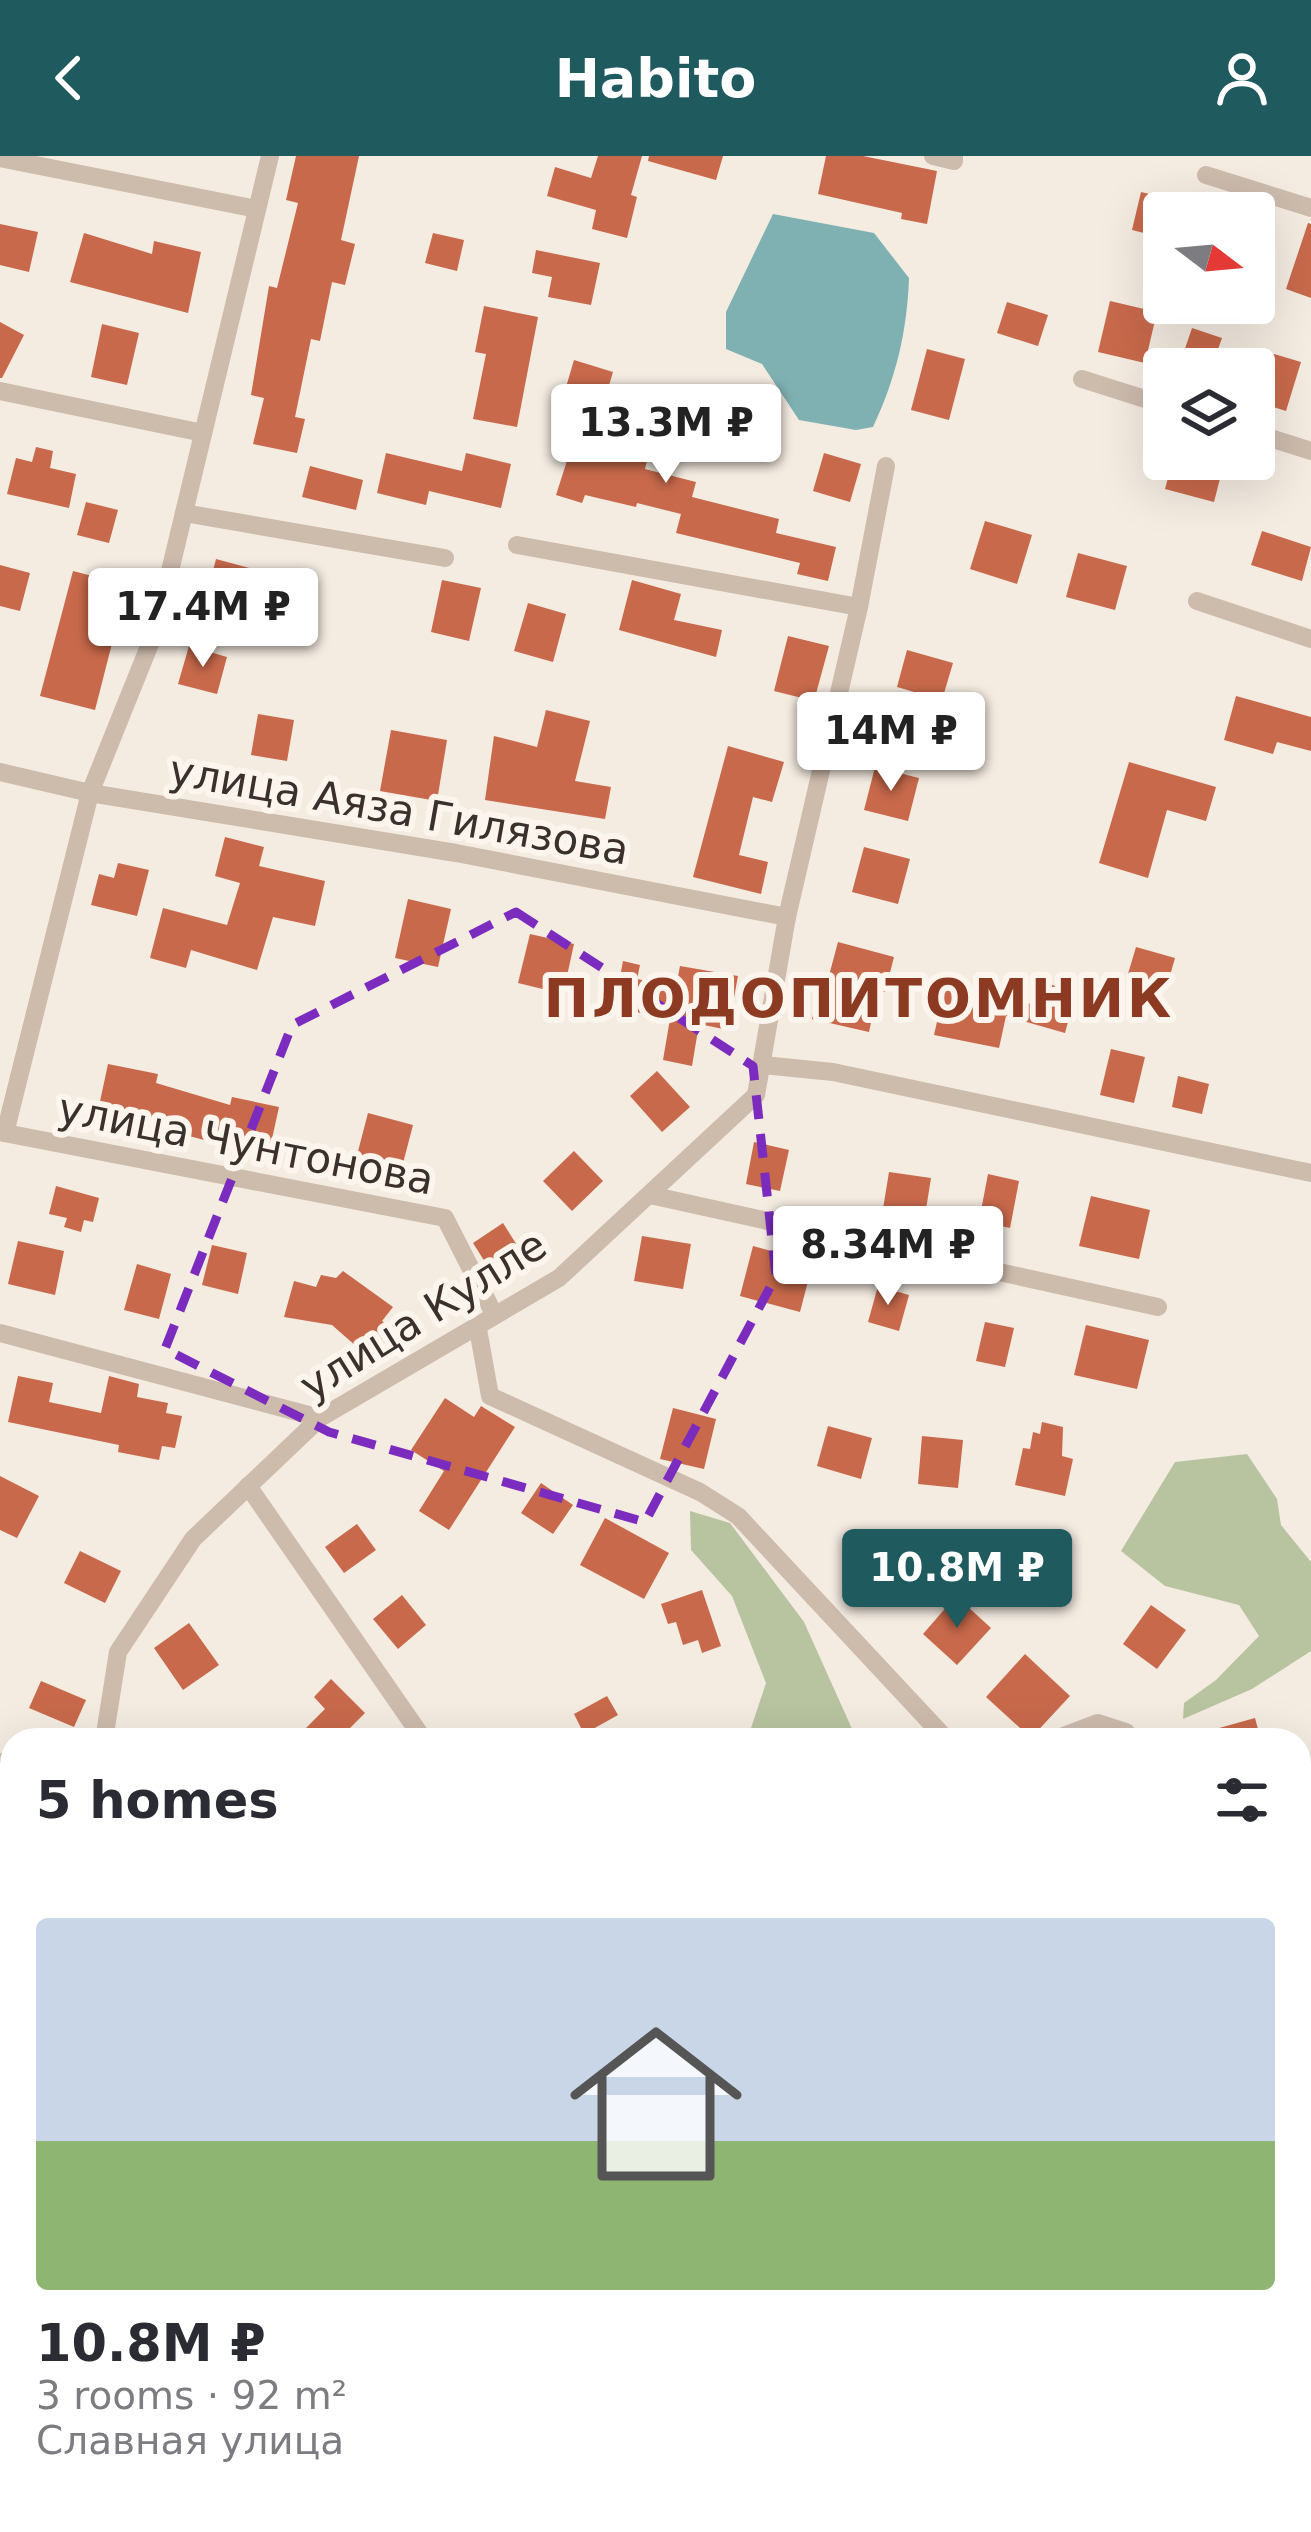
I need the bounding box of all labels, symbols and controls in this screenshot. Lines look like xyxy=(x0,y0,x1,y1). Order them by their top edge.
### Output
icon: back xyxy=(36,45,102,111)
icon: person xyxy=(1209,45,1275,111)
text: Habito xyxy=(555,47,756,110)
north arrow xyxy=(1143,192,1275,324)
map controls xyxy=(1143,192,1275,480)
button: layers xyxy=(1143,348,1275,480)
pin: 13.3M ₽ xyxy=(555,384,777,486)
text: 13.3M ₽ xyxy=(578,400,754,445)
pin: 17.4M ₽ xyxy=(92,568,314,670)
text: 17.4M ₽ xyxy=(115,584,291,629)
pin: 14M ₽ xyxy=(807,692,975,794)
text: 14M ₽ xyxy=(824,708,958,753)
street label: улица Аяза Гилязова xyxy=(165,745,633,875)
district label: ПЛОДОПИТОМНИК xyxy=(544,967,1174,1030)
street label: улица Чунтонова xyxy=(54,1084,438,1204)
pin: 8.34M ₽ xyxy=(777,1206,999,1308)
street label: улица Кулле xyxy=(291,1220,555,1410)
text: 8.34M ₽ xyxy=(800,1222,976,1267)
pin: 10.8M ₽ xyxy=(846,1529,1068,1631)
text: 10.8M ₽ xyxy=(869,1545,1045,1590)
icon: filters xyxy=(1209,1767,1275,1833)
text: 5 homes xyxy=(36,1771,279,1830)
icon: home xyxy=(548,1996,764,2212)
text: 10.8M ₽ xyxy=(36,2314,266,2373)
text: 3 rooms · 92 m² xyxy=(36,2373,347,2418)
text: Славная улица xyxy=(36,2418,344,2463)

